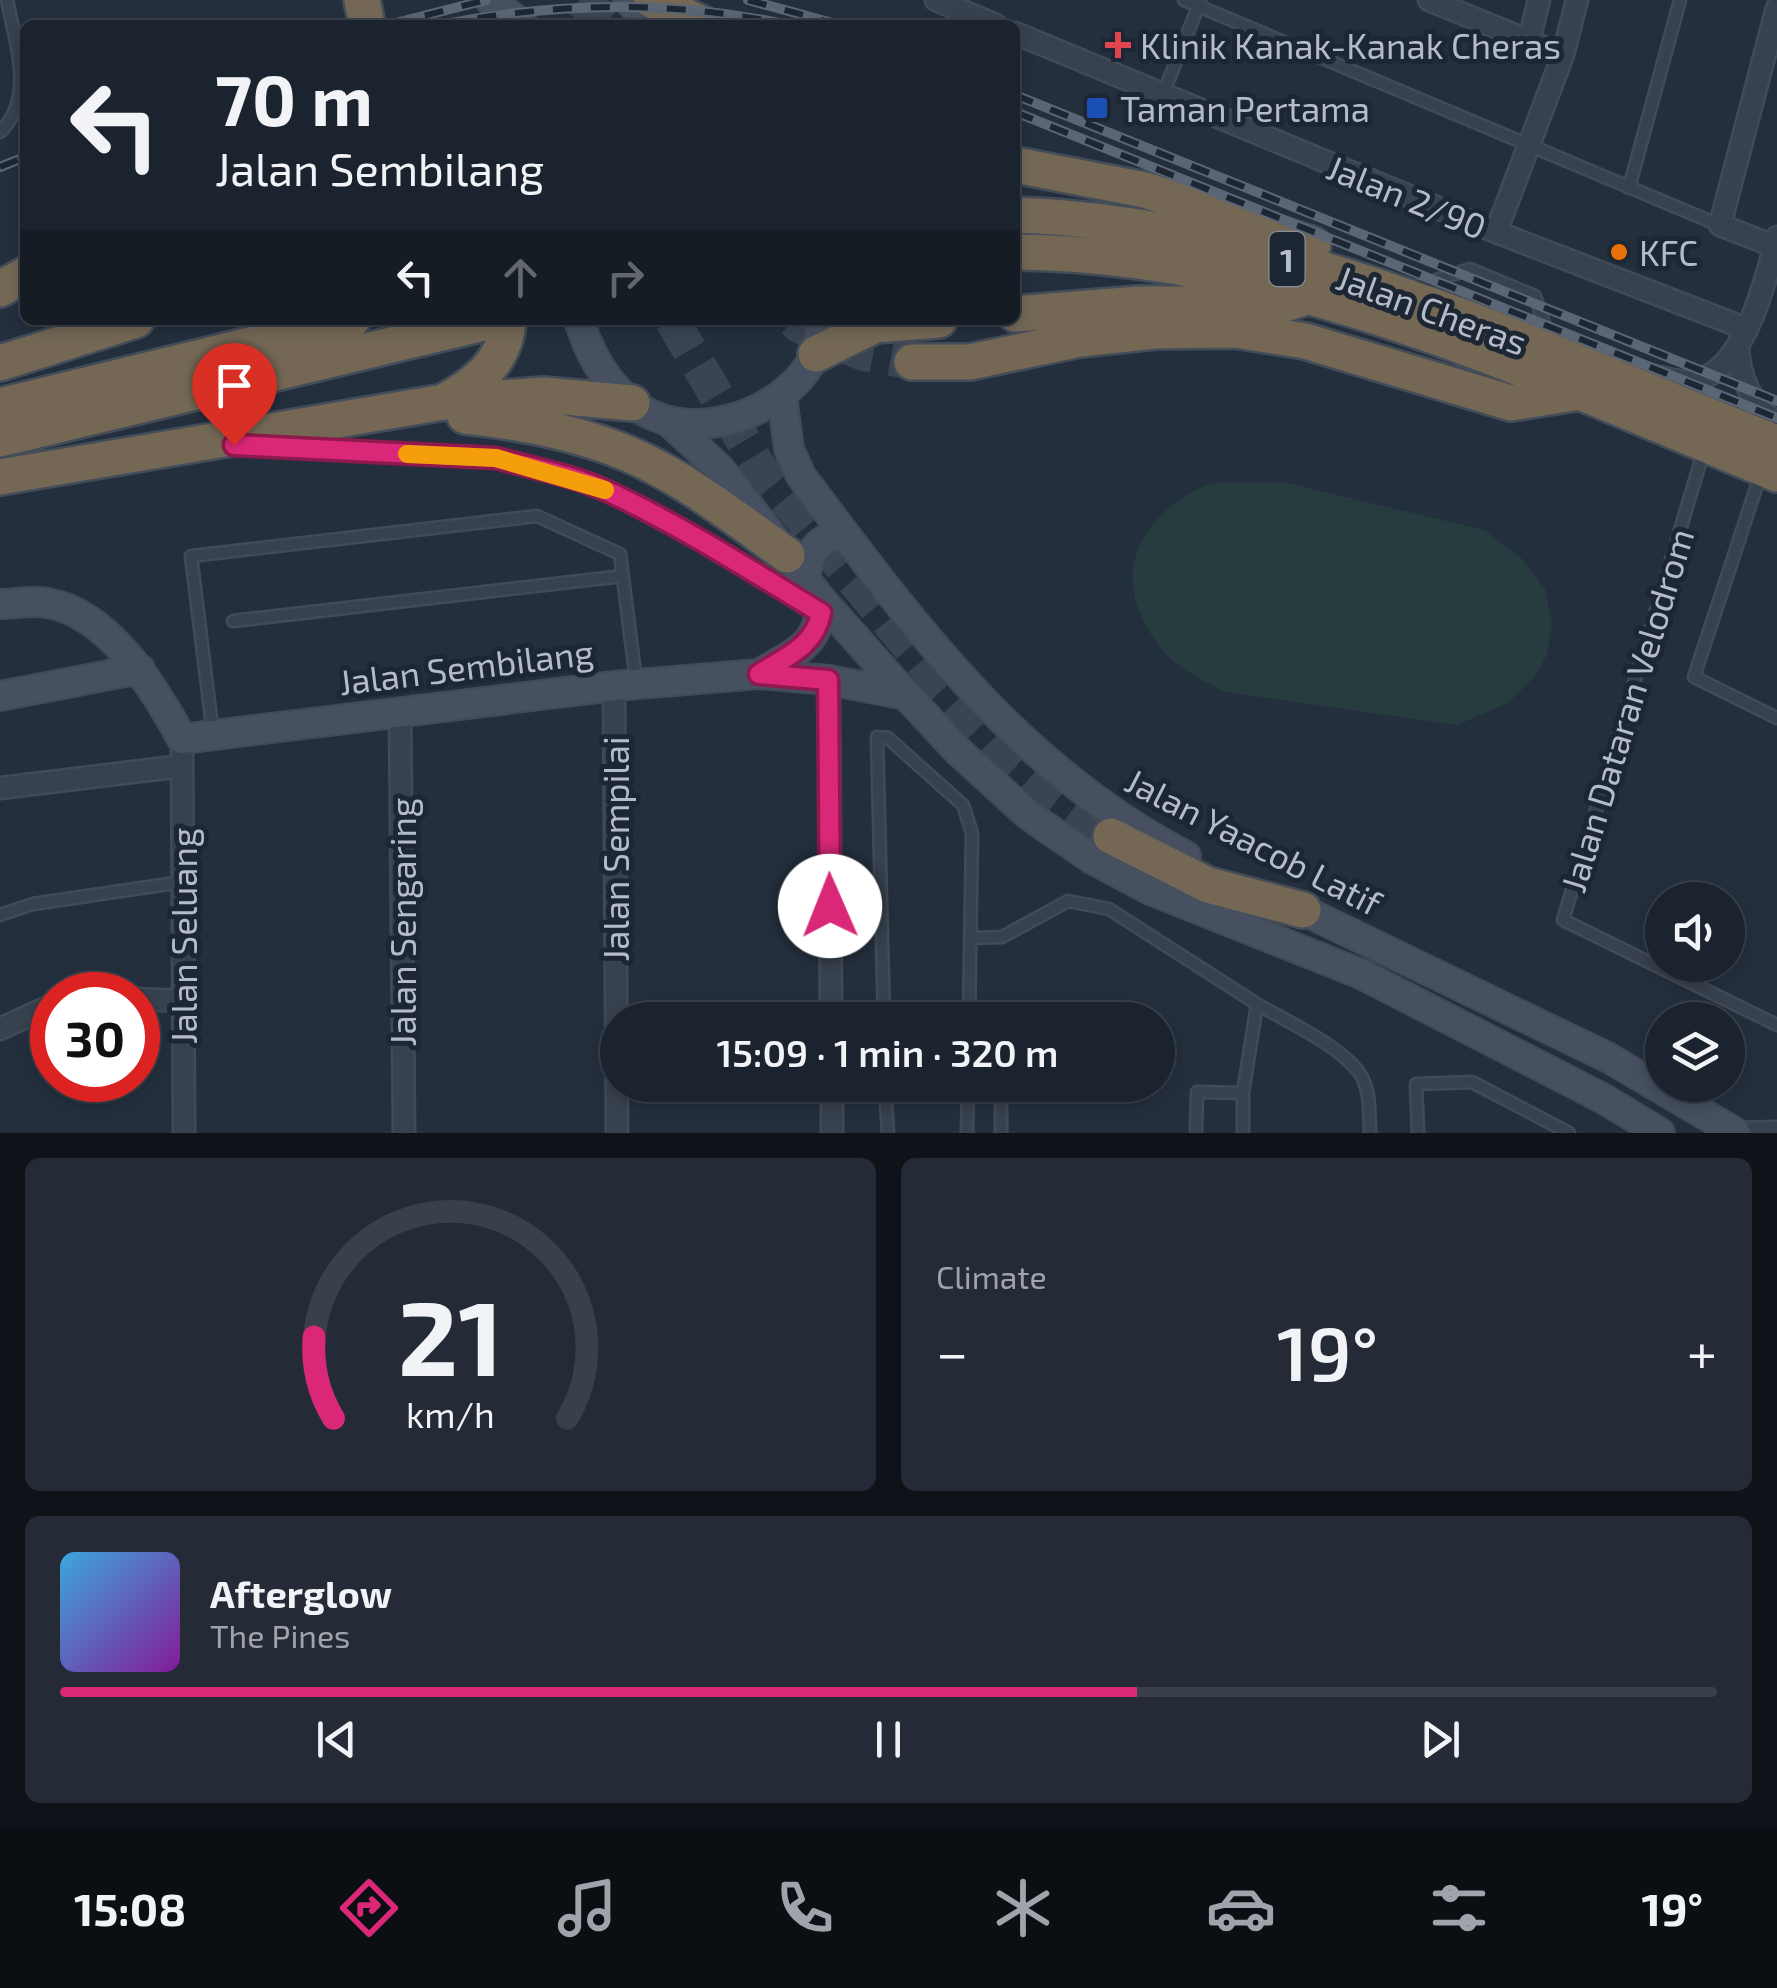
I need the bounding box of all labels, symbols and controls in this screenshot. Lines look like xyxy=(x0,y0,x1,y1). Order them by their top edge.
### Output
place label: Klinik Kanak-Kanak Cheras xyxy=(1140,24,1561,66)
marker: Klinik Kanak-Kanak Cheras xyxy=(1105,32,1131,58)
text: 70 m xyxy=(215,56,373,140)
icon: left xyxy=(50,60,180,190)
place label: Taman Pertama xyxy=(1120,87,1370,129)
marker: Taman Pertama xyxy=(1084,95,1110,121)
text: Jalan Sembilang xyxy=(215,141,544,195)
street label: Jalan 2/90 xyxy=(1321,145,1493,247)
place label: KFC xyxy=(1639,231,1698,273)
road number: 1 xyxy=(1270,232,1304,286)
marker: KFC xyxy=(1608,241,1630,263)
icon: left xyxy=(388,250,443,305)
icon: ahead xyxy=(493,250,548,305)
icon: right xyxy=(598,250,653,305)
street label: Jalan Cheras xyxy=(1331,255,1533,363)
pin xyxy=(192,343,277,446)
icon: arrive xyxy=(207,358,262,413)
street label: Jalan Dataran Velodrom xyxy=(1551,523,1701,897)
street label: Jalan Sembilang xyxy=(336,630,596,702)
street label: Jalan Sempilai xyxy=(594,736,636,962)
street label: Jalan Yaacob Latif xyxy=(1119,758,1389,924)
street label: Jalan Sengaring xyxy=(381,798,423,1046)
street label: Jalan Seluang xyxy=(162,828,204,1044)
position arrow xyxy=(778,854,882,958)
map controls xyxy=(1645,882,1745,1102)
button: sound xyxy=(1645,882,1745,982)
speed limit sign: 30 xyxy=(30,972,160,1102)
button: layers xyxy=(1645,1002,1745,1102)
text: 15:09 · 1 min · 320 m xyxy=(716,1029,1059,1075)
text: Climate xyxy=(936,1257,1047,1295)
text: 21 xyxy=(398,1272,503,1397)
text: 19° xyxy=(1277,1306,1378,1396)
text: − xyxy=(936,1318,968,1384)
text: + xyxy=(1687,1318,1717,1384)
text: km/h xyxy=(406,1392,495,1435)
text: Afterglow xyxy=(210,1570,392,1616)
text: The Pines xyxy=(210,1616,350,1654)
icon: previous xyxy=(309,1712,364,1767)
icon: pause xyxy=(861,1712,916,1767)
icon: next xyxy=(1413,1712,1468,1767)
icon: directions xyxy=(334,1873,404,1943)
icon: music xyxy=(552,1873,622,1943)
icon: phone xyxy=(770,1873,840,1943)
icon: climate xyxy=(988,1873,1058,1943)
icon: car xyxy=(1206,1873,1276,1943)
icon: filters xyxy=(1424,1873,1494,1943)
text: 15:08 xyxy=(74,1881,186,1935)
text: 19° xyxy=(1641,1881,1703,1935)

